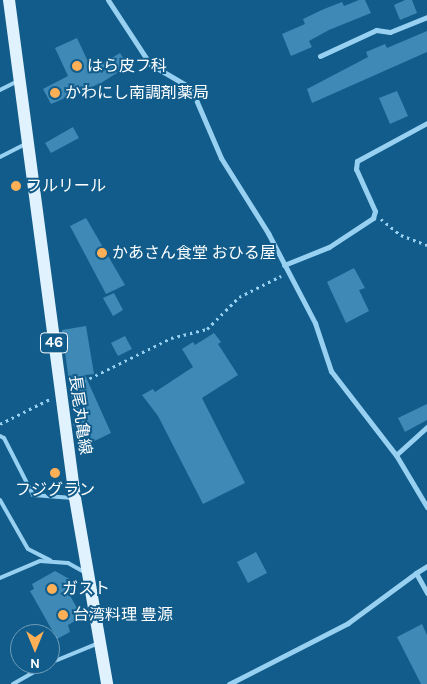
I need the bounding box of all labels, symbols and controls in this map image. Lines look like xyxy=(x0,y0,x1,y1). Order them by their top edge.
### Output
place label: はら皮フ科 xyxy=(87,56,167,76)
marker: はら皮フ科 xyxy=(71,60,83,72)
place label: かわにし南調剤薬局 xyxy=(65,83,209,103)
marker: かわにし南調剤薬局 xyxy=(49,87,61,99)
place label: フルリール xyxy=(26,176,106,196)
marker: フルリール xyxy=(10,180,22,192)
place label: かあさん食堂 おひる屋 xyxy=(112,243,276,263)
marker: かあさん食堂 おひる屋 xyxy=(96,247,108,259)
road number: 46 xyxy=(39,330,69,356)
street label: 長尾丸亀線 xyxy=(65,374,95,456)
marker: フジグラン xyxy=(49,467,61,479)
place label: フジグラン xyxy=(15,480,95,500)
place label: ガスト xyxy=(62,579,110,599)
marker: ガスト xyxy=(46,583,58,595)
place label: 台湾料理 豊源 xyxy=(73,605,173,625)
marker: 台湾料理 豊源 xyxy=(57,609,69,621)
north arrow xyxy=(10,624,60,674)
text: N xyxy=(30,655,40,672)

